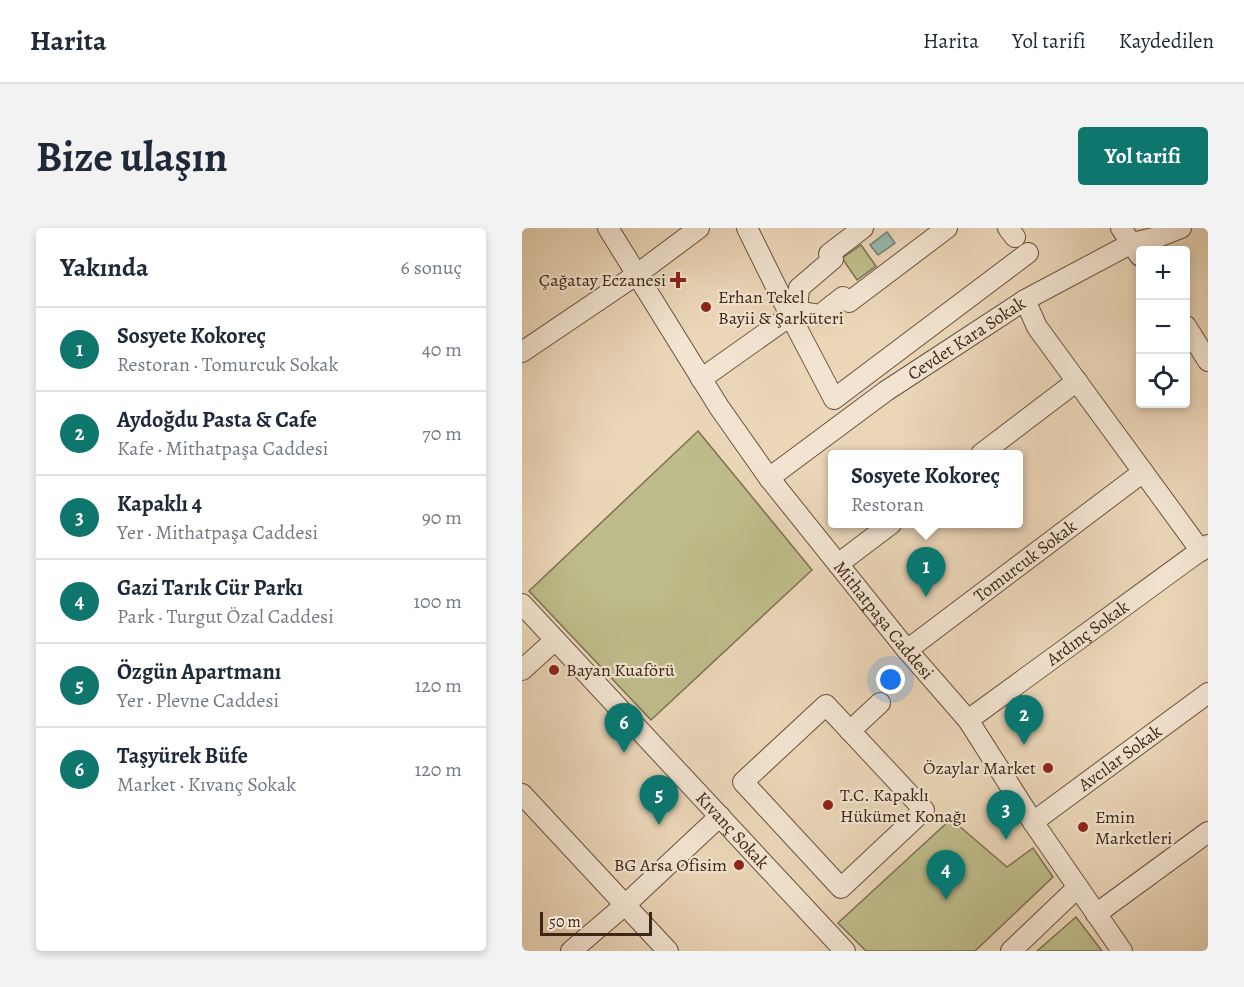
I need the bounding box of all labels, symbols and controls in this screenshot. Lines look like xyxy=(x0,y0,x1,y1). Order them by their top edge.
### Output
text: Harita xyxy=(30,22,107,60)
text: Harita xyxy=(923,27,979,55)
text: Yol tarifi xyxy=(1012,27,1086,55)
text: Kaydedilen xyxy=(1119,27,1214,55)
button: Yol tarifi xyxy=(1078,127,1208,185)
text: Bize ulaşın xyxy=(36,128,228,185)
map controls xyxy=(1136,246,1190,408)
button: + xyxy=(1136,246,1190,300)
text: Yakında xyxy=(60,250,149,285)
text: 6 sonuç xyxy=(401,254,462,281)
place label: Çağatay Eczanesi xyxy=(539,268,666,292)
marker: Çağatay Eczanesi xyxy=(671,273,685,287)
place label: Erhan Tekel Bayii & Şarküteri xyxy=(718,285,844,330)
street label: Cevdet Kara Sokak xyxy=(903,291,1030,386)
marker: Erhan Tekel Bayii & Şarküteri xyxy=(699,300,713,314)
button: − xyxy=(1136,300,1190,354)
text: Sosyete Kokoreç xyxy=(117,321,266,351)
text: 1 xyxy=(76,336,83,363)
text: 40 m xyxy=(422,336,462,363)
text: Restoran · Tomurcuk Sokak xyxy=(117,351,339,378)
button: locate xyxy=(1136,354,1190,408)
text: Aydoğdu Pasta & Cafe xyxy=(117,405,317,435)
text: 2 xyxy=(75,420,84,447)
text: 70 m xyxy=(422,420,462,447)
text: Kafe · Mithatpaşa Caddesi xyxy=(117,435,329,462)
popup xyxy=(828,450,1023,528)
text: Sosyete Kokoreç xyxy=(851,461,1000,491)
text: Kapaklı 4 xyxy=(117,489,202,519)
text: Restoran xyxy=(851,491,924,518)
text: 3 xyxy=(75,504,84,531)
text: 90 m xyxy=(422,504,462,531)
street label: Tomurcuk Sokak xyxy=(969,514,1082,608)
text: Yer · Mithatpaşa Caddesi xyxy=(117,519,318,546)
pin: 1 xyxy=(906,548,946,597)
street label: Mithatpaşa Caddesi xyxy=(828,556,939,685)
text: Gazi Tarık Cür Parkı xyxy=(117,573,303,603)
text: 4 xyxy=(75,588,84,615)
text: 100 m xyxy=(413,588,462,615)
street label: Ardınç Sokak xyxy=(1041,595,1134,672)
text: Park · Turgut Özal Caddesi xyxy=(117,603,334,630)
text: Özgün Apartmanı xyxy=(117,657,281,687)
place label: Bayan Kuaförü xyxy=(566,658,675,682)
marker: Bayan Kuaförü xyxy=(547,663,561,677)
your location xyxy=(876,665,905,694)
text: 5 xyxy=(75,672,84,699)
text: 120 m xyxy=(414,672,462,699)
text: Yer · Plevne Caddesi xyxy=(117,687,279,714)
pin: 2 xyxy=(1004,696,1044,745)
pin: 6 xyxy=(604,704,644,753)
street label: Avcılar Sokak xyxy=(1073,719,1167,797)
text: Taşyürek Büfe xyxy=(117,741,248,771)
text: 6 xyxy=(75,756,84,783)
text: 120 m xyxy=(414,756,462,783)
place label: Özaylar Market xyxy=(923,756,1036,780)
marker: Özaylar Market xyxy=(1041,761,1055,775)
text: Market · Kıvanç Sokak xyxy=(117,771,296,798)
pin: 5 xyxy=(640,776,678,825)
place label: T.C. Kapaklı Hükümet Konağı xyxy=(840,783,967,828)
street label: Kıvanç Sokak xyxy=(690,786,775,874)
pin: 3 xyxy=(986,790,1026,840)
marker: T.C. Kapaklı Hükümet Konağı xyxy=(821,798,835,812)
place label: Emin Marketleri xyxy=(1095,805,1172,850)
marker: Emin Marketleri xyxy=(1076,820,1090,834)
pin: 4 xyxy=(926,850,966,900)
place label: BG Arsa Ofisim xyxy=(614,853,727,877)
marker: BG Arsa Ofisim xyxy=(732,858,746,872)
scale bar xyxy=(540,909,652,936)
text: 50 m xyxy=(549,911,581,933)

